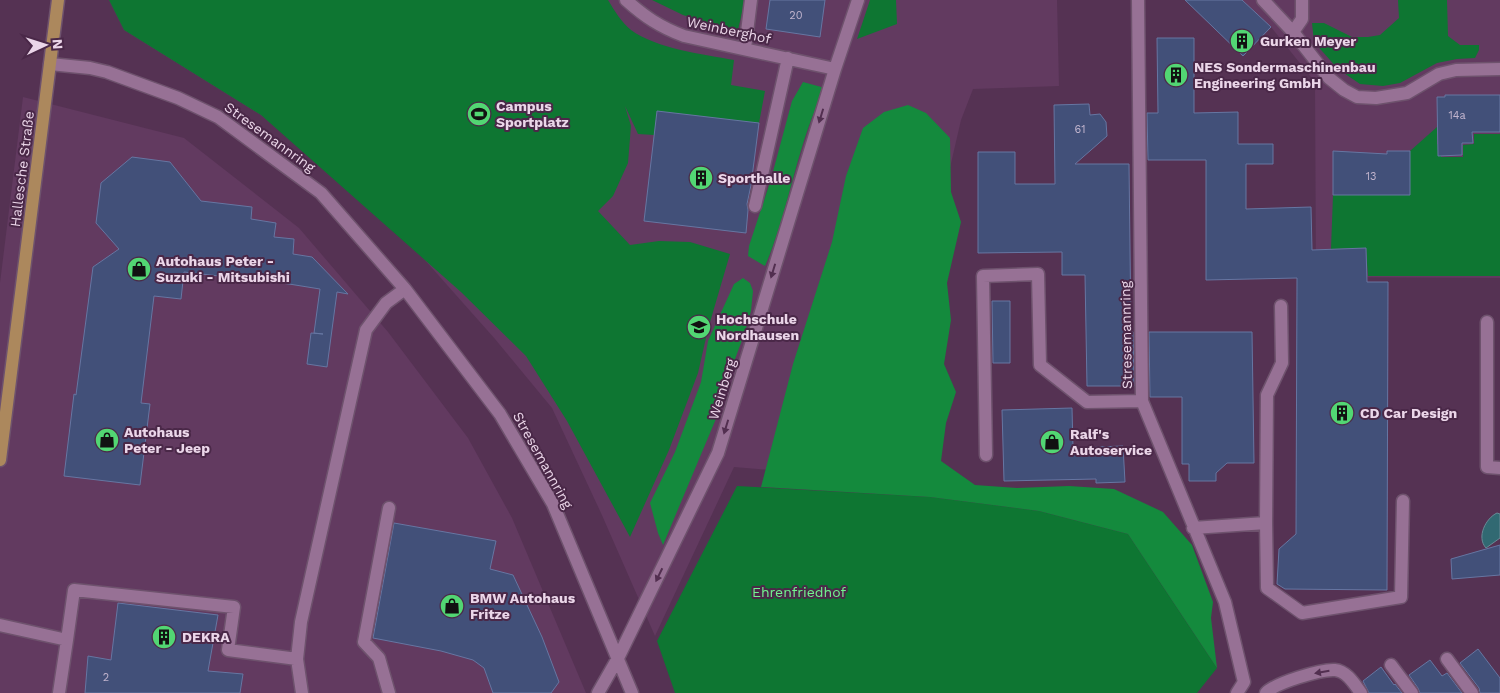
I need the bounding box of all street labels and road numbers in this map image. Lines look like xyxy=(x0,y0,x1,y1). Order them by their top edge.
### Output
street label: Weinberghof xyxy=(685,13,773,47)
street label: Stresemannring xyxy=(222,99,319,176)
street label: Hallesche Straße xyxy=(7,110,37,228)
street label: Stresemannring xyxy=(1117,280,1135,389)
street label: Weinberg xyxy=(705,356,739,422)
street label: Stresemannring xyxy=(510,409,576,512)

